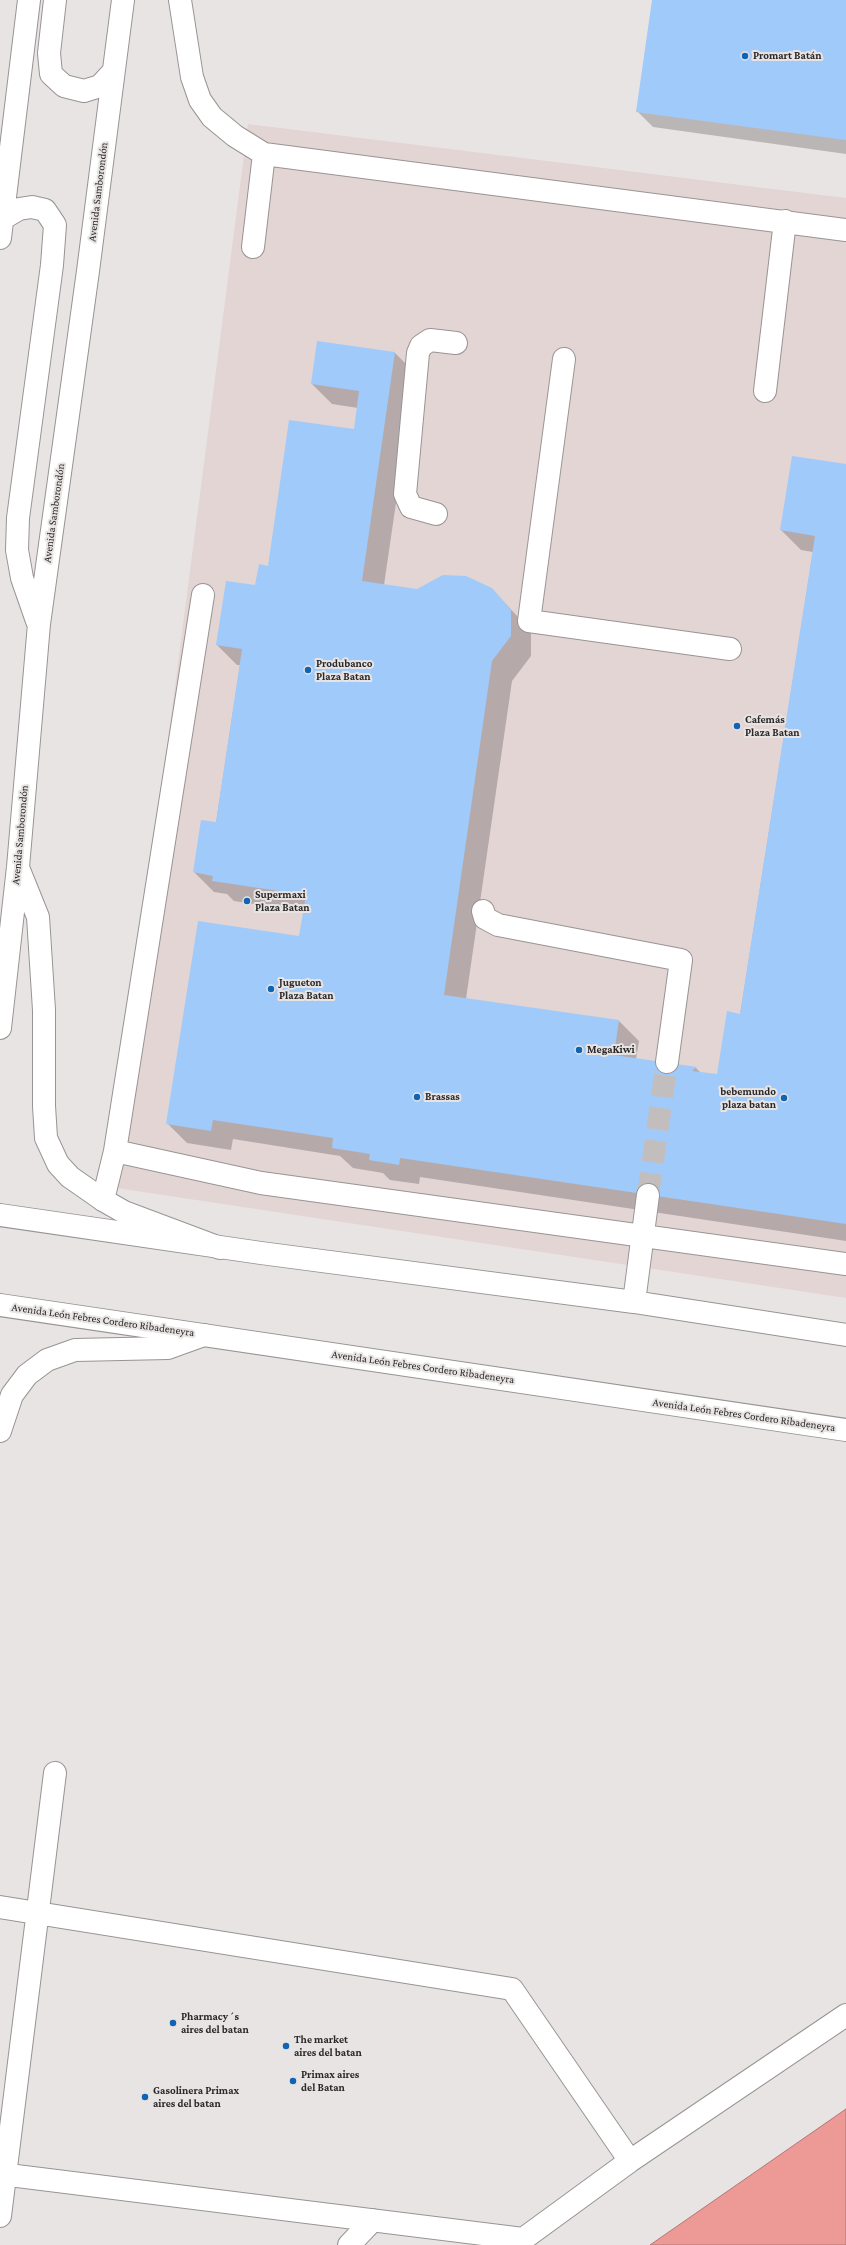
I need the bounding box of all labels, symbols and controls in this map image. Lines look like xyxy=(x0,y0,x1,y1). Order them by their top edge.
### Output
place label: Promart Batán xyxy=(753,49,822,63)
marker: Promart Batán xyxy=(740,51,750,61)
street label: Avenida Samborondón xyxy=(85,142,111,242)
street label: Avenida Samborondón xyxy=(41,463,67,563)
place label: Produbanco Plaza Batan xyxy=(316,657,372,683)
marker: Produbanco Plaza Batan xyxy=(303,665,313,675)
place label: Cafemás Plaza Batan xyxy=(745,713,800,739)
marker: Cafemás Plaza Batan xyxy=(732,721,742,731)
street label: Avenida Samborondón xyxy=(9,785,31,885)
place label: Supermaxi Plaza Batan xyxy=(255,888,310,914)
marker: Supermaxi Plaza Batan xyxy=(242,896,252,906)
place label: Jugueton Plaza Batan xyxy=(279,976,334,1002)
marker: Jugueton Plaza Batan xyxy=(266,984,276,994)
place label: MegaKiwi xyxy=(587,1043,635,1057)
marker: MegaKiwi xyxy=(574,1045,584,1055)
place label: bebemundo plaza batan xyxy=(720,1085,776,1111)
place label: Brassas xyxy=(425,1090,460,1104)
marker: Brassas xyxy=(412,1092,422,1102)
marker: bebemundo plaza batan xyxy=(779,1093,789,1103)
street label: Avenida León Febres Cordero Ribadeneyra xyxy=(11,1301,195,1339)
street label: Avenida León Febres Cordero Ribadeneyra xyxy=(331,1348,515,1386)
street label: Avenida León Febres Cordero Ribadeneyra xyxy=(652,1396,836,1434)
place label: Pharmacy´s aires del batan xyxy=(181,2010,249,2036)
marker: Pharmacy´s aires del batan xyxy=(168,2018,178,2028)
place label: The market aires del batan xyxy=(294,2033,362,2059)
marker: The market aires del batan xyxy=(281,2041,291,2051)
place label: Primax aires del Batan xyxy=(301,2068,359,2094)
marker: Primax aires del Batan xyxy=(288,2076,298,2086)
place label: Gasolinera Primax aires del batan xyxy=(153,2084,239,2110)
marker: Gasolinera Primax aires del batan xyxy=(140,2092,150,2102)

